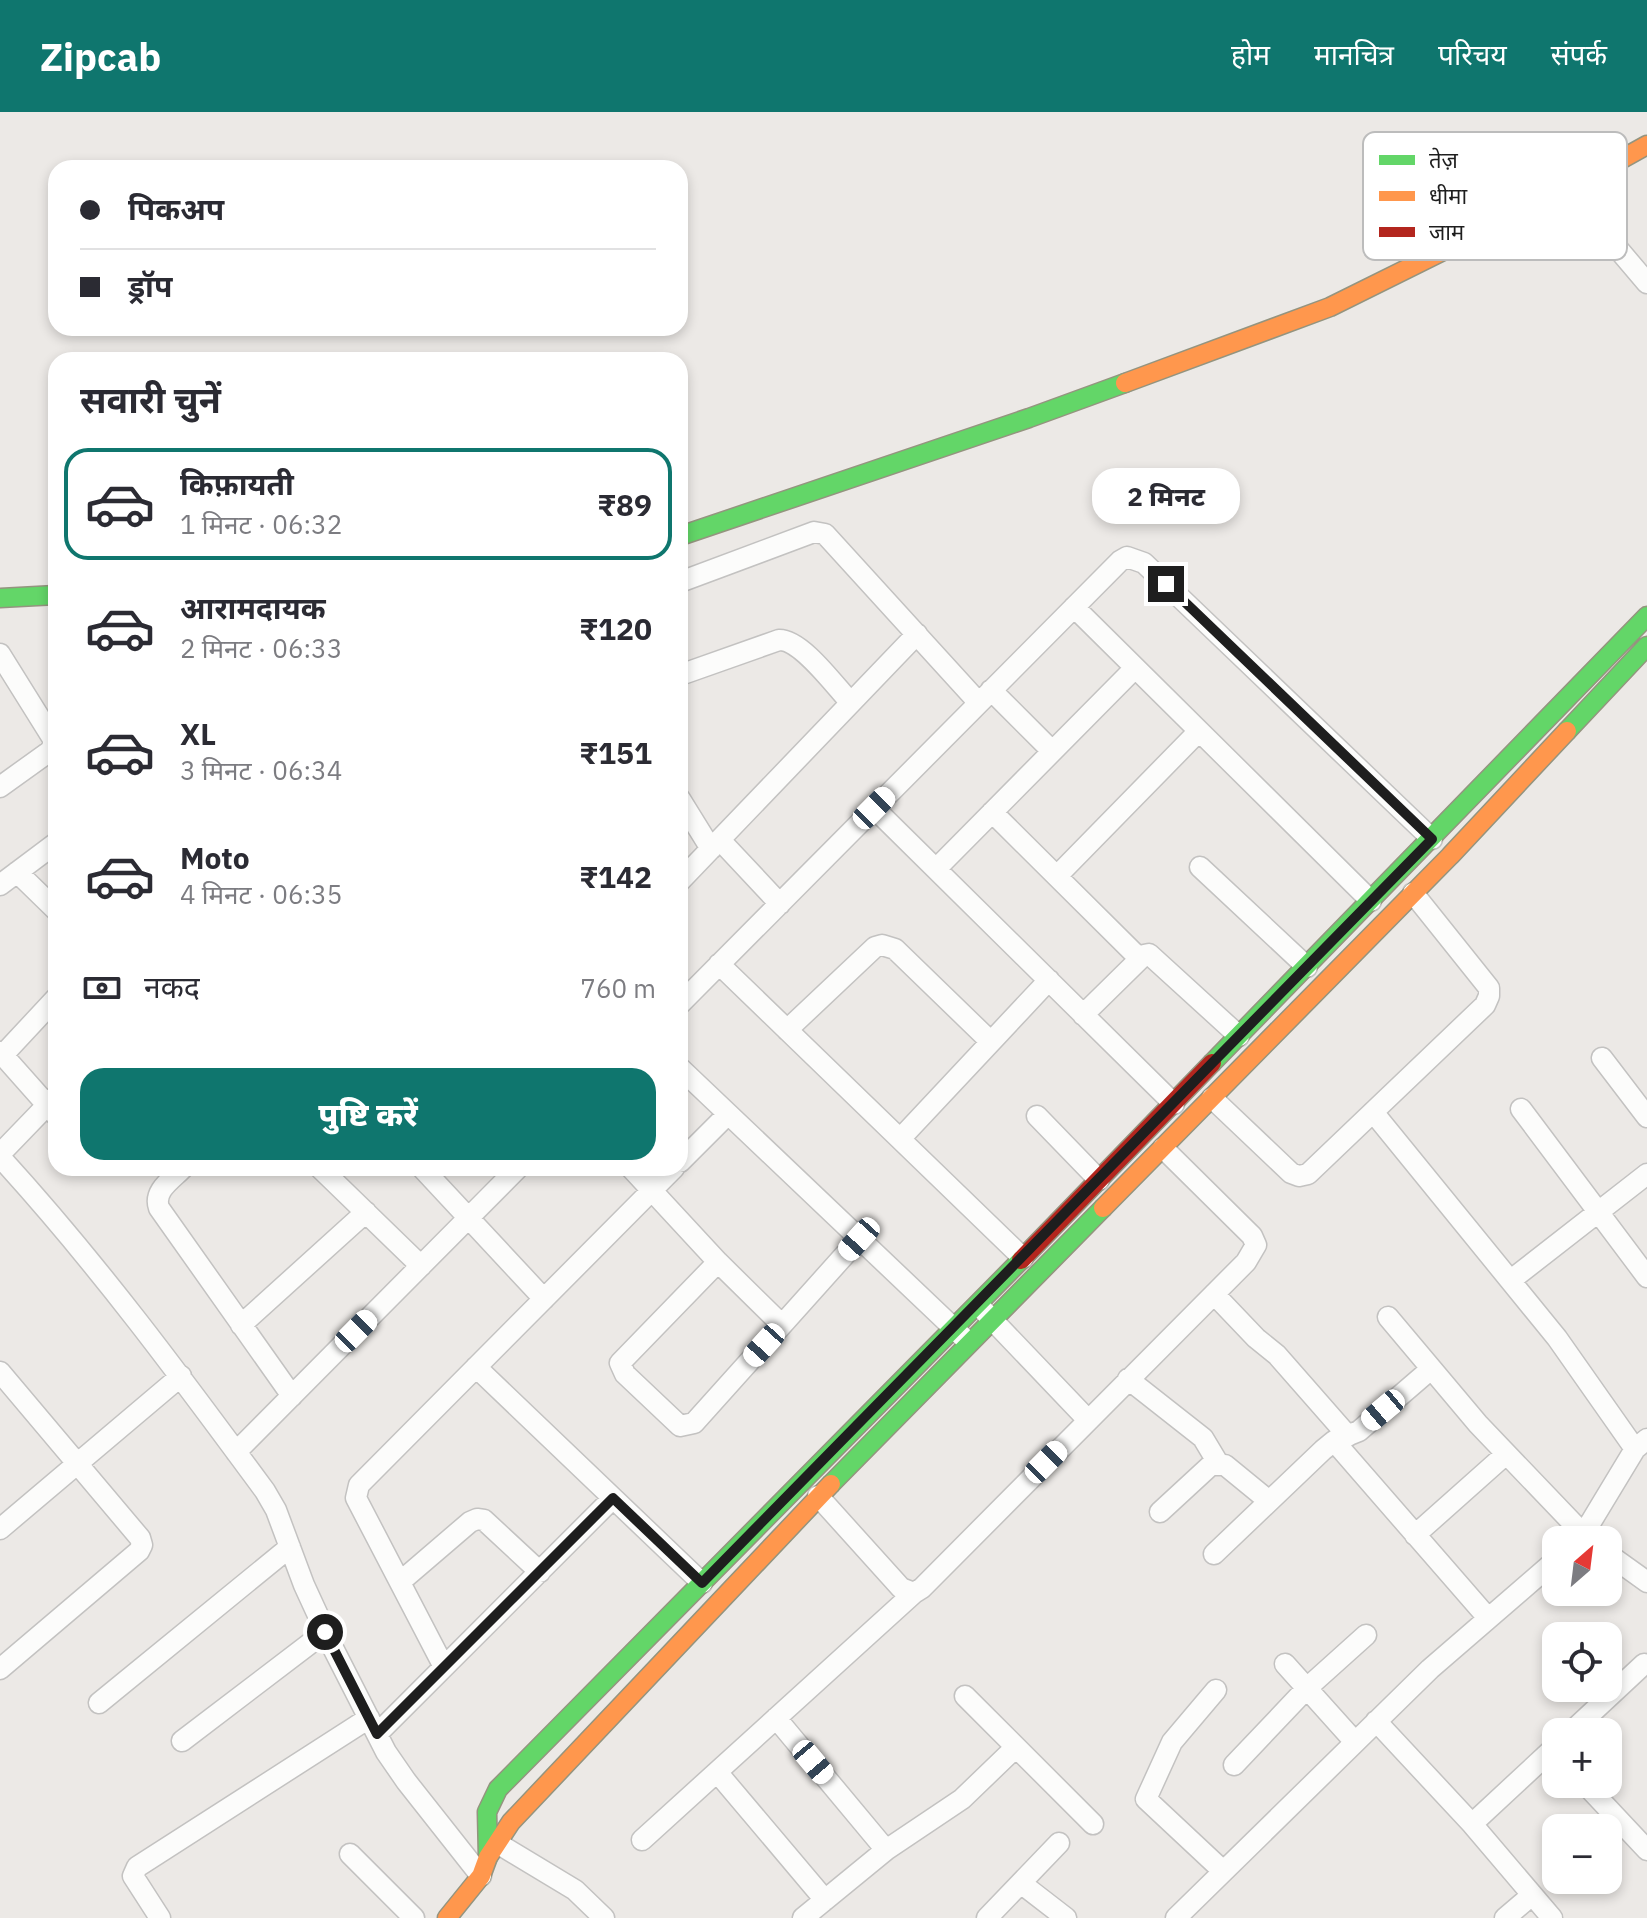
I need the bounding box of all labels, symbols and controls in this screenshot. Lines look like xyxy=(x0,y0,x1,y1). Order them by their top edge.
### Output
text: Zipcab xyxy=(40,32,161,81)
text: होम xyxy=(1231,36,1270,73)
text: मानचित्र xyxy=(1314,36,1394,73)
text: परिचय xyxy=(1438,36,1507,73)
text: संपर्क xyxy=(1551,36,1607,73)
legend xyxy=(1363,132,1627,260)
text: तेज़ xyxy=(1429,145,1459,174)
text: धीमा xyxy=(1429,181,1467,210)
text: पिकअप xyxy=(128,189,224,228)
text: जाम xyxy=(1429,217,1465,246)
text: ड्रॉप xyxy=(128,266,172,305)
text: सवारी चुनें xyxy=(80,376,221,423)
text: किफ़ायती xyxy=(180,464,294,503)
icon: car xyxy=(84,468,156,540)
callout: 2 मिनट xyxy=(1092,468,1240,524)
text: 2 मिनट xyxy=(1127,479,1205,513)
text: ₹89 xyxy=(597,485,652,524)
text: 1 मिनट · 06:32 xyxy=(180,507,342,541)
route end xyxy=(1148,566,1184,602)
text: आरामदायक xyxy=(180,588,326,627)
icon: car xyxy=(84,592,156,664)
text: ₹120 xyxy=(579,609,652,648)
text: 2 मिनट · 06:33 xyxy=(180,631,342,665)
text: XL xyxy=(180,714,216,753)
icon: car xyxy=(84,716,156,788)
text: ₹151 xyxy=(579,733,652,772)
text: 3 मिनट · 06:34 xyxy=(180,753,342,787)
car xyxy=(849,783,899,833)
text: Moto xyxy=(180,838,250,877)
icon: car xyxy=(84,840,156,912)
text: ₹142 xyxy=(579,857,652,896)
text: 4 मिनट · 06:35 xyxy=(180,877,342,911)
icon: cash xyxy=(80,966,124,1010)
text: नकद xyxy=(144,967,200,1006)
text: 760 m xyxy=(580,971,656,1005)
button: पुष्टि करें xyxy=(80,1068,656,1160)
car xyxy=(834,1213,884,1265)
car xyxy=(331,1306,381,1356)
car xyxy=(739,1319,789,1371)
car xyxy=(1357,1385,1409,1435)
car xyxy=(1021,1437,1071,1487)
north arrow xyxy=(1542,1526,1622,1606)
map controls xyxy=(1542,1526,1622,1894)
route start xyxy=(307,1614,343,1650)
button: locate xyxy=(1542,1622,1622,1702)
button: + xyxy=(1542,1718,1622,1798)
car xyxy=(788,1736,838,1788)
button: − xyxy=(1542,1814,1622,1894)

